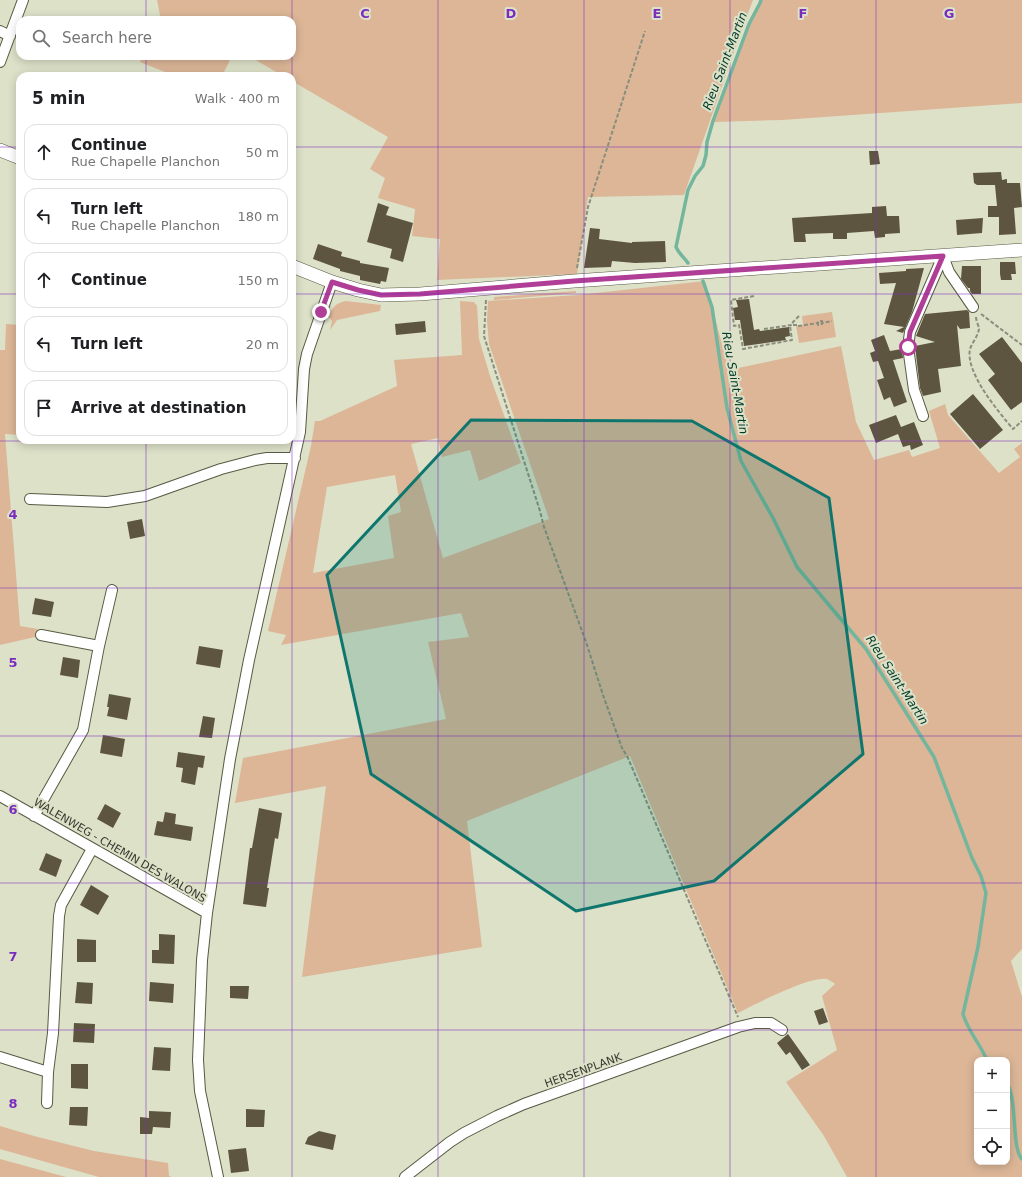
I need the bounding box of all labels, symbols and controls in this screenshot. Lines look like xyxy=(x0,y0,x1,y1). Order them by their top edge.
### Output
text: C xyxy=(360,6,370,21)
text: D xyxy=(506,6,517,21)
text: E xyxy=(653,6,661,21)
text: F xyxy=(799,6,807,21)
text: G xyxy=(944,6,954,21)
water label: Rieu Saint-Martin xyxy=(700,10,750,112)
search box xyxy=(16,16,296,60)
icon: search xyxy=(30,27,52,49)
text: Search here xyxy=(62,29,152,47)
text: 5 min xyxy=(32,88,85,108)
text: Walk · 400 m xyxy=(195,91,280,106)
text: Continue xyxy=(71,136,147,154)
icon: ahead xyxy=(33,141,55,163)
text: 50 m xyxy=(246,145,279,160)
text: Rue Chapelle Planchon xyxy=(71,154,220,169)
text: Turn left xyxy=(71,200,143,218)
icon: left xyxy=(33,205,55,227)
text: 180 m xyxy=(237,209,279,224)
text: Rue Chapelle Planchon xyxy=(71,218,220,233)
icon: ahead xyxy=(33,269,55,291)
text: Continue xyxy=(71,271,147,289)
text: 150 m xyxy=(237,273,279,288)
route end xyxy=(312,303,330,321)
water label: Rieu Saint-Martin xyxy=(719,331,751,435)
icon: left xyxy=(33,333,55,355)
text: Turn left xyxy=(71,335,143,353)
text: 20 m xyxy=(246,337,279,352)
route start xyxy=(899,338,917,356)
icon: arrive xyxy=(33,397,55,419)
text: Arrive at destination xyxy=(71,399,246,417)
text: 4 xyxy=(8,507,18,522)
water label: Rieu Saint-Martin xyxy=(863,633,931,727)
text: 5 xyxy=(8,655,18,670)
street label: WALENWEG - CHEMIN DES WALONS xyxy=(31,796,208,905)
text: 6 xyxy=(8,802,18,817)
text: 7 xyxy=(8,949,18,964)
street label: HERSENPLANK xyxy=(543,1050,624,1090)
map controls xyxy=(974,1057,1010,1165)
button: + xyxy=(974,1057,1010,1093)
button: − xyxy=(974,1093,1010,1129)
text: 8 xyxy=(8,1096,18,1111)
button: locate xyxy=(974,1129,1010,1165)

